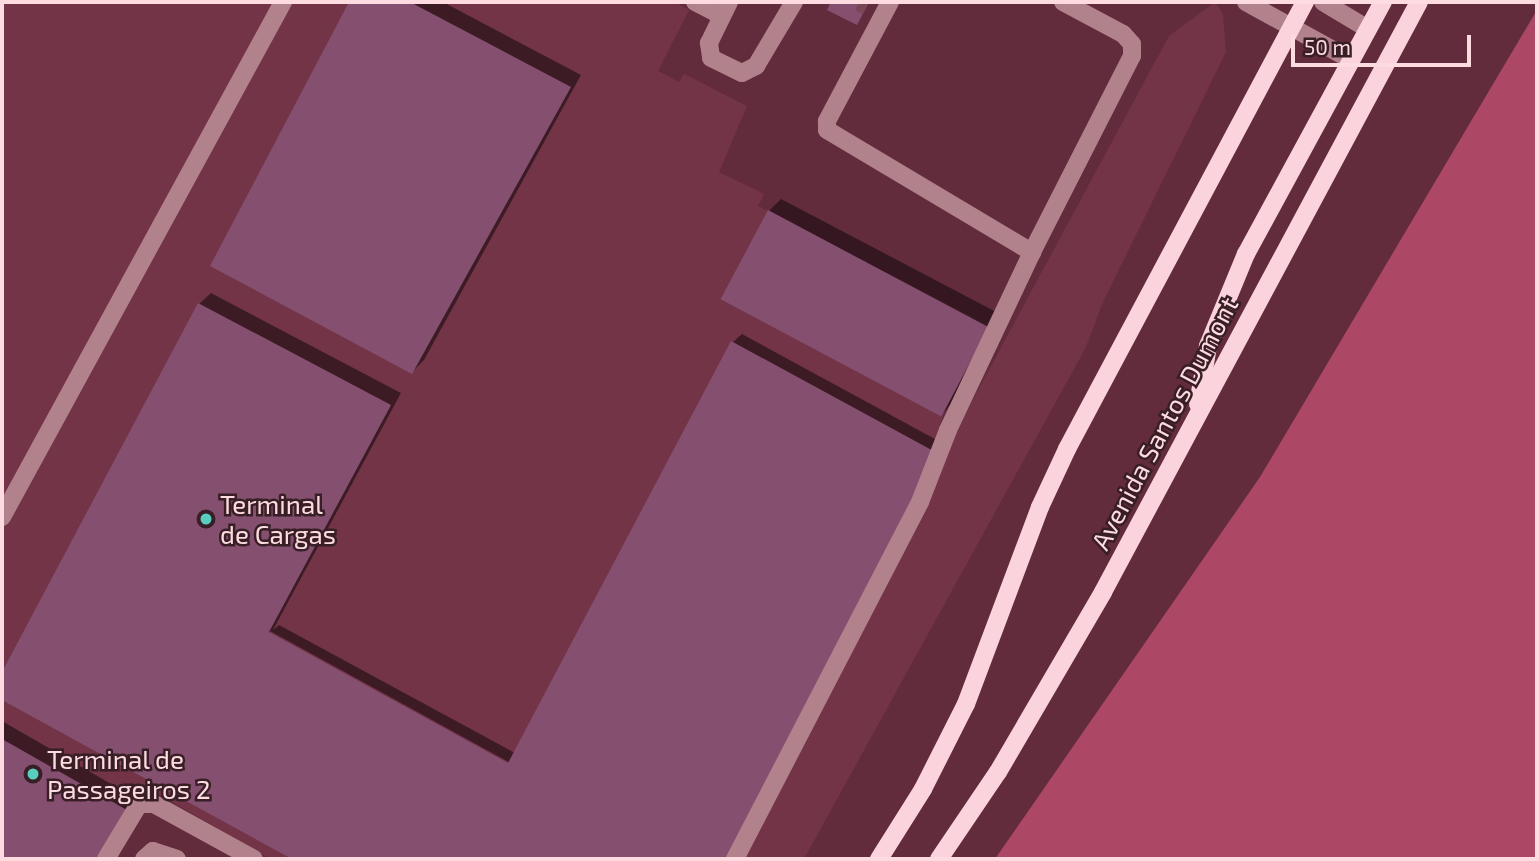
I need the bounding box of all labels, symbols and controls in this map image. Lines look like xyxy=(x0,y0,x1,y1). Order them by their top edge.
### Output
scale bar xyxy=(1294,21,1474,65)
text: 50 m xyxy=(1304,34,1351,59)
street label: Avenida Santos Dumont xyxy=(1084,291,1244,555)
place label: Terminal de Cargas xyxy=(220,488,336,550)
marker: Terminal de Cargas xyxy=(198,511,214,527)
place label: Terminal de Passageiros 2 xyxy=(47,743,210,804)
marker: Terminal de Passageiros 2 xyxy=(25,766,41,782)

